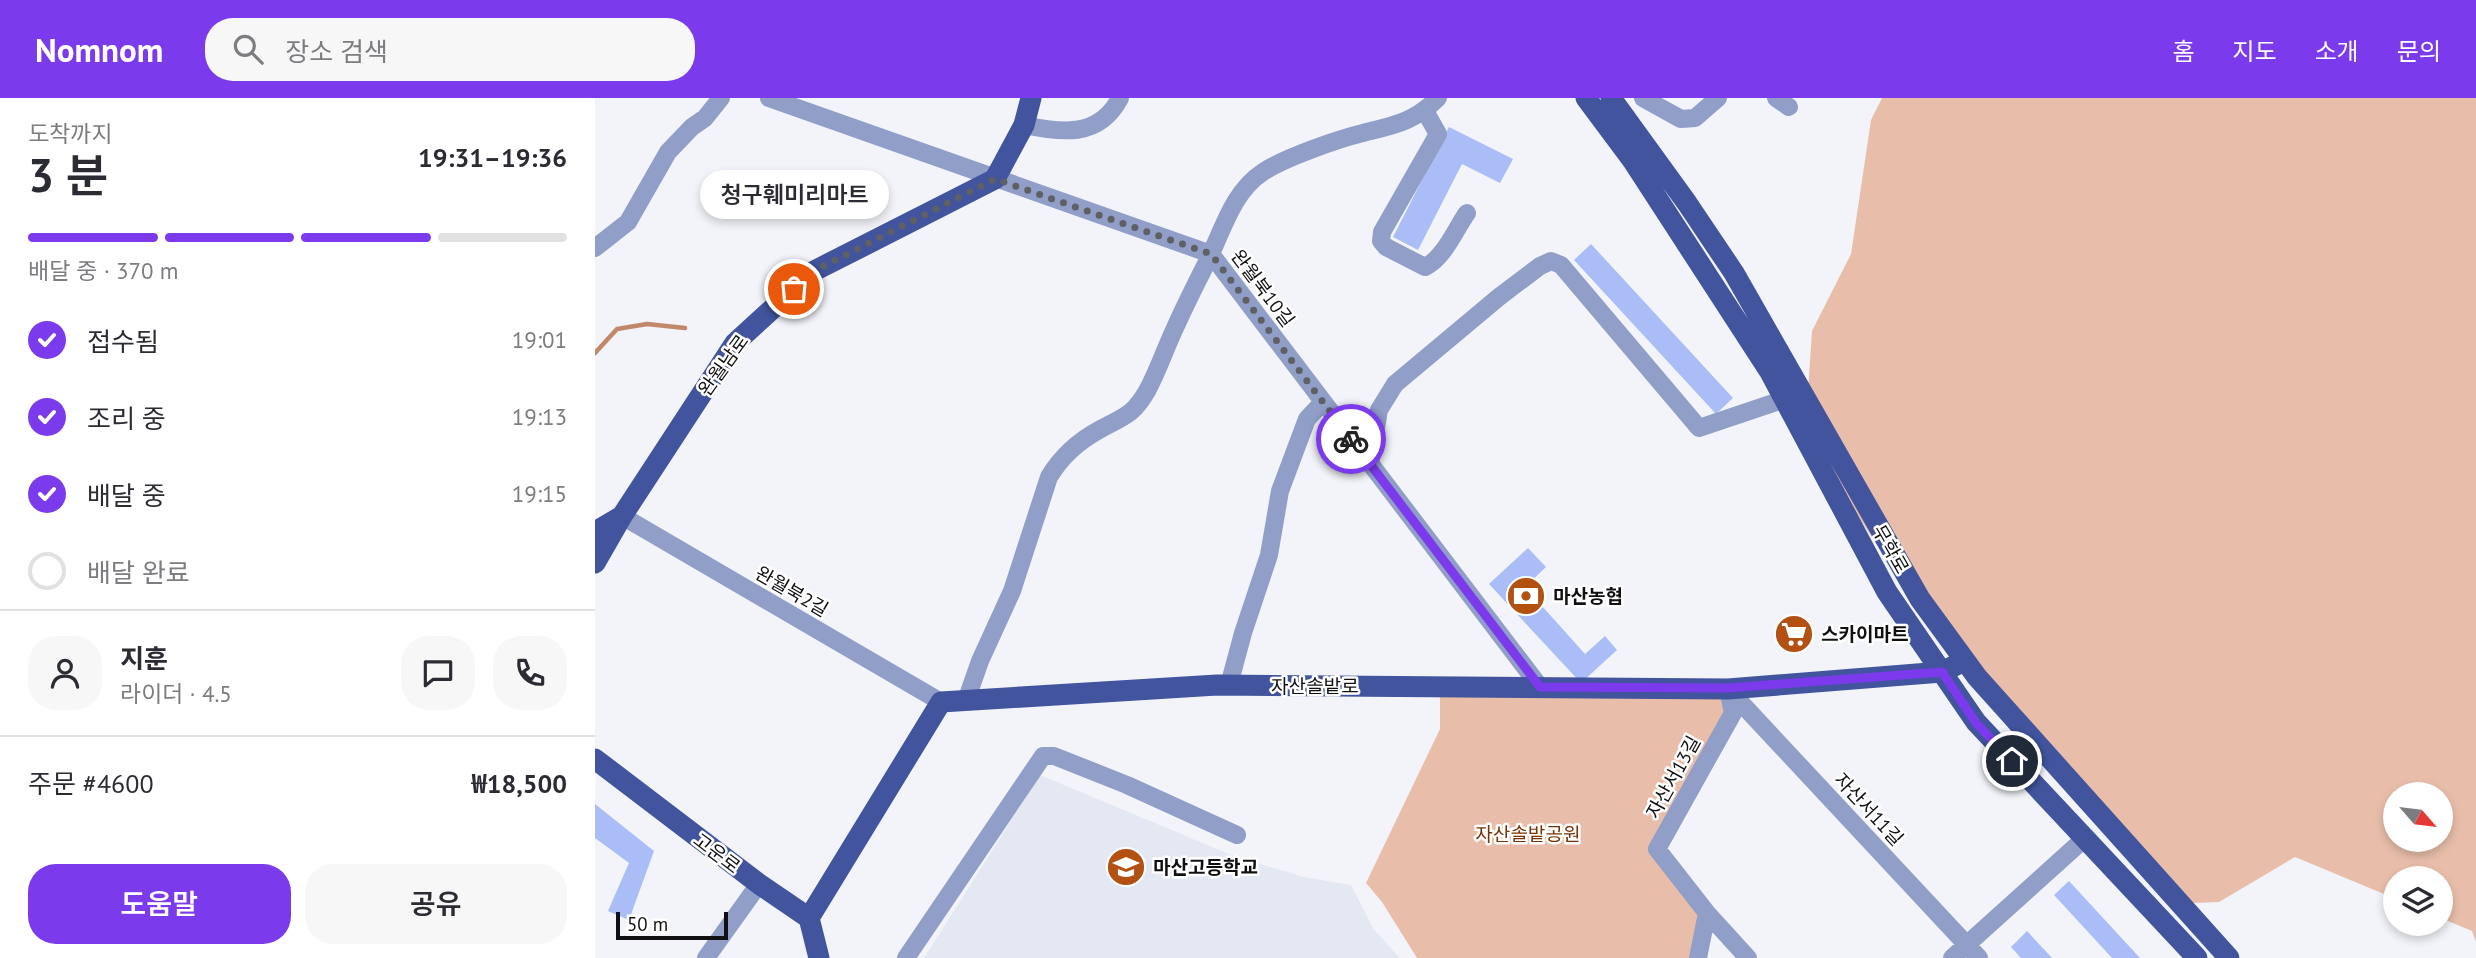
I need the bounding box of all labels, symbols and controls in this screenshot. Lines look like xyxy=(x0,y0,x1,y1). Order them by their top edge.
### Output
search box xyxy=(205,18,695,81)
text: Nomnom xyxy=(35,28,163,71)
icon: search xyxy=(229,30,267,68)
text: 장소 검색 xyxy=(285,35,388,68)
text: 홈 xyxy=(2172,36,2194,67)
text: 지도 xyxy=(2232,36,2277,67)
text: 소개 xyxy=(2315,36,2359,67)
text: 문의 xyxy=(2397,36,2441,67)
text: 도착까지 xyxy=(28,119,113,148)
text: 19:31–19:36 xyxy=(418,141,567,174)
text: 3 분 xyxy=(28,145,108,205)
callout: 청구훼미리마트 xyxy=(699,170,889,219)
text: 청구훼미리마트 xyxy=(720,180,869,209)
street label: 완월북10길 xyxy=(1226,245,1300,331)
text: 배달 중 · 370 m xyxy=(28,256,178,285)
pin xyxy=(764,259,824,319)
icon: bag xyxy=(775,270,813,308)
icon: check xyxy=(28,321,66,359)
text: 접수됨 xyxy=(87,325,159,358)
text: 19:01 xyxy=(512,325,567,354)
street label: 완월남로 xyxy=(693,330,753,400)
icon: check xyxy=(28,398,66,436)
text: 조리 중 xyxy=(87,402,166,435)
text: 19:13 xyxy=(512,402,567,431)
courier xyxy=(1316,404,1386,474)
icon: bike xyxy=(1332,420,1370,458)
icon: check xyxy=(28,475,66,513)
text: 배달 중 xyxy=(87,479,166,512)
text: 19:15 xyxy=(512,479,567,508)
street label: 무학로 xyxy=(1867,520,1915,578)
text: 배달 완료 xyxy=(87,556,190,589)
street label: 완월북2길 xyxy=(751,561,833,621)
bank icon: 마산농협 xyxy=(1505,575,1547,617)
place label: 마산농협 xyxy=(1553,584,1623,608)
supermarket icon: 스카이마트 xyxy=(1773,613,1815,655)
place label: 스카이마트 xyxy=(1821,622,1908,646)
button: person xyxy=(28,636,102,710)
button: chat xyxy=(401,636,475,710)
button: phone xyxy=(493,636,567,710)
text: 지훈 xyxy=(120,642,168,675)
street label: 자산솔밭로 xyxy=(1271,674,1359,698)
text: 라이더 · 4.5 xyxy=(120,679,232,708)
pin xyxy=(1982,731,2042,791)
street label: 자산서13길 xyxy=(1641,732,1705,822)
icon: home xyxy=(1993,742,2031,780)
text: 주문 #4600 xyxy=(28,767,154,800)
text: ₩18,500 xyxy=(471,767,567,800)
street label: 자산서11길 xyxy=(1829,768,1909,850)
north arrow xyxy=(2383,782,2453,852)
map controls xyxy=(2383,782,2453,936)
park label: 자산솔밭공원 xyxy=(1476,822,1580,846)
street label: 고운로 xyxy=(689,828,745,878)
school or university icon: 마산고등학교 xyxy=(1105,846,1147,888)
place label: 마산고등학교 xyxy=(1153,855,1258,879)
button: 도움말 xyxy=(28,864,291,944)
button: 공유 xyxy=(305,864,567,944)
button: layers xyxy=(2383,866,2453,936)
scale bar xyxy=(616,909,728,941)
text: 50 m xyxy=(627,912,668,936)

